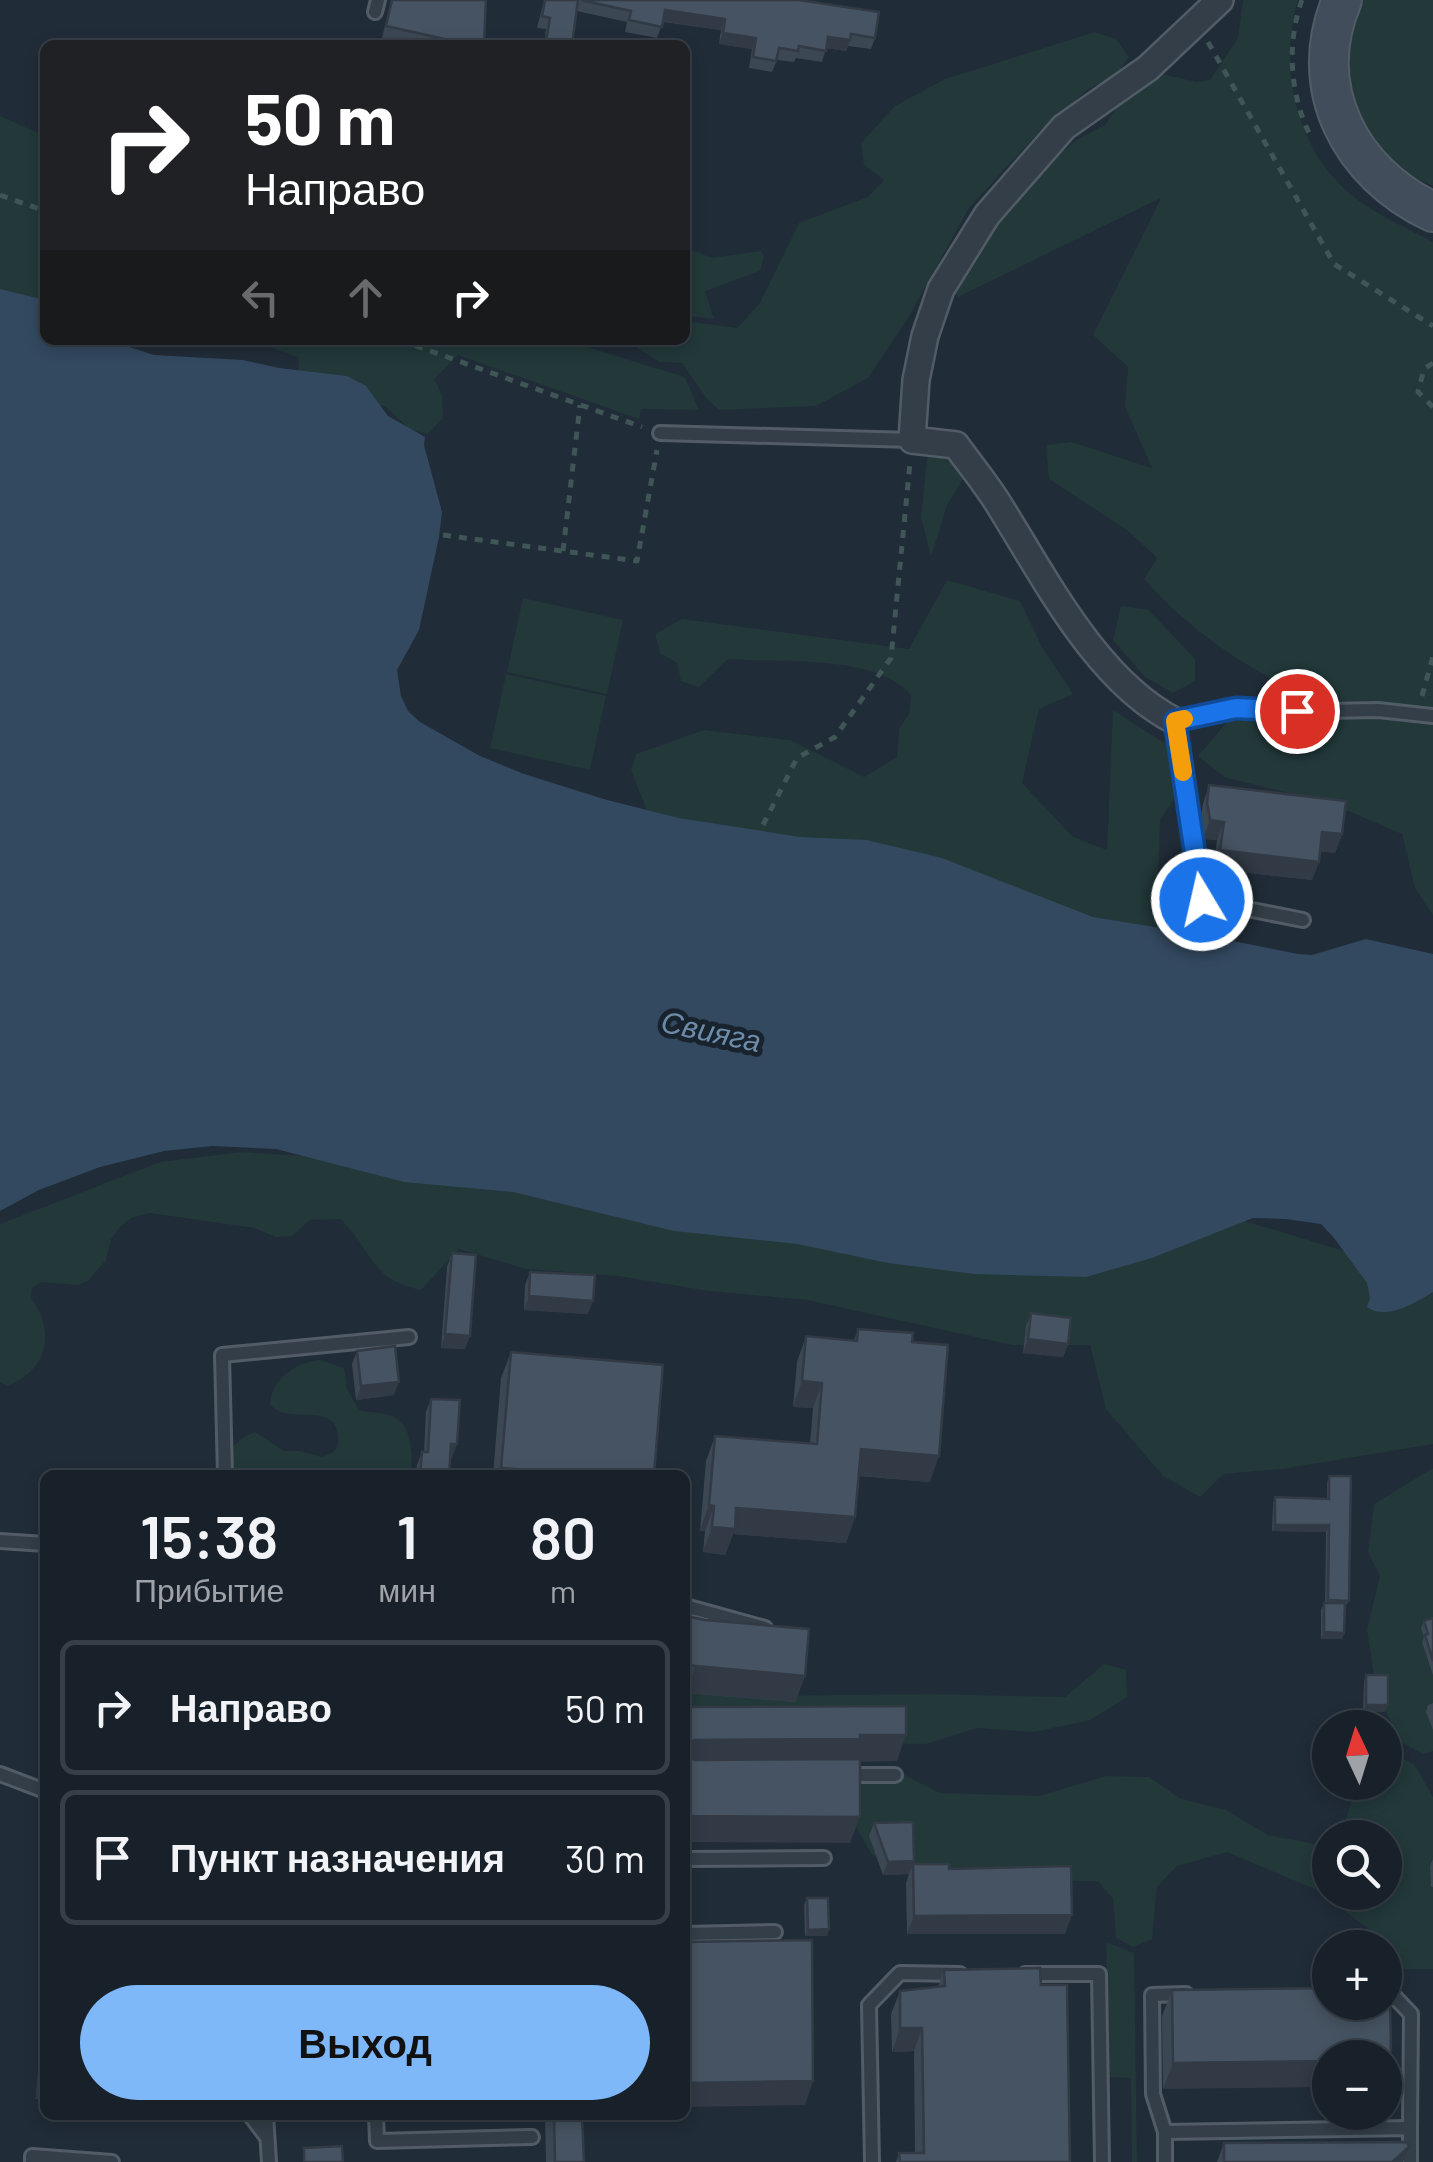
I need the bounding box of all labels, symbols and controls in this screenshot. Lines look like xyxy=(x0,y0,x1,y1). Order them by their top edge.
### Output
text: 50 m xyxy=(245,75,395,159)
icon: right xyxy=(80,80,210,210)
text: Направо xyxy=(245,160,425,214)
icon: left xyxy=(233,270,288,325)
icon: ahead xyxy=(338,270,393,325)
icon: right xyxy=(443,270,498,325)
pin xyxy=(1255,669,1340,754)
icon: arrive xyxy=(1270,684,1325,739)
position arrow xyxy=(1150,848,1254,952)
water label: Свияга xyxy=(658,1002,765,1058)
text: 15:38 xyxy=(140,1499,278,1571)
text: 1 xyxy=(397,1499,418,1571)
text: 80 xyxy=(530,1500,596,1572)
text: Прибытие xyxy=(134,1570,284,1608)
text: мин xyxy=(378,1570,436,1608)
text: m xyxy=(550,1571,576,1609)
icon: right xyxy=(85,1680,140,1735)
text: Направо xyxy=(170,1684,332,1730)
text: 50 m xyxy=(565,1685,645,1731)
north arrow xyxy=(1312,1710,1402,1800)
map controls xyxy=(1312,1710,1402,2130)
button: search xyxy=(1312,1820,1402,1910)
icon: arrive xyxy=(85,1830,140,1885)
text: Пункт назначения xyxy=(170,1834,505,1880)
text: 30 m xyxy=(565,1835,645,1881)
button: + xyxy=(1312,1930,1402,2020)
button: Выход xyxy=(80,1985,650,2100)
button: − xyxy=(1312,2040,1402,2130)

